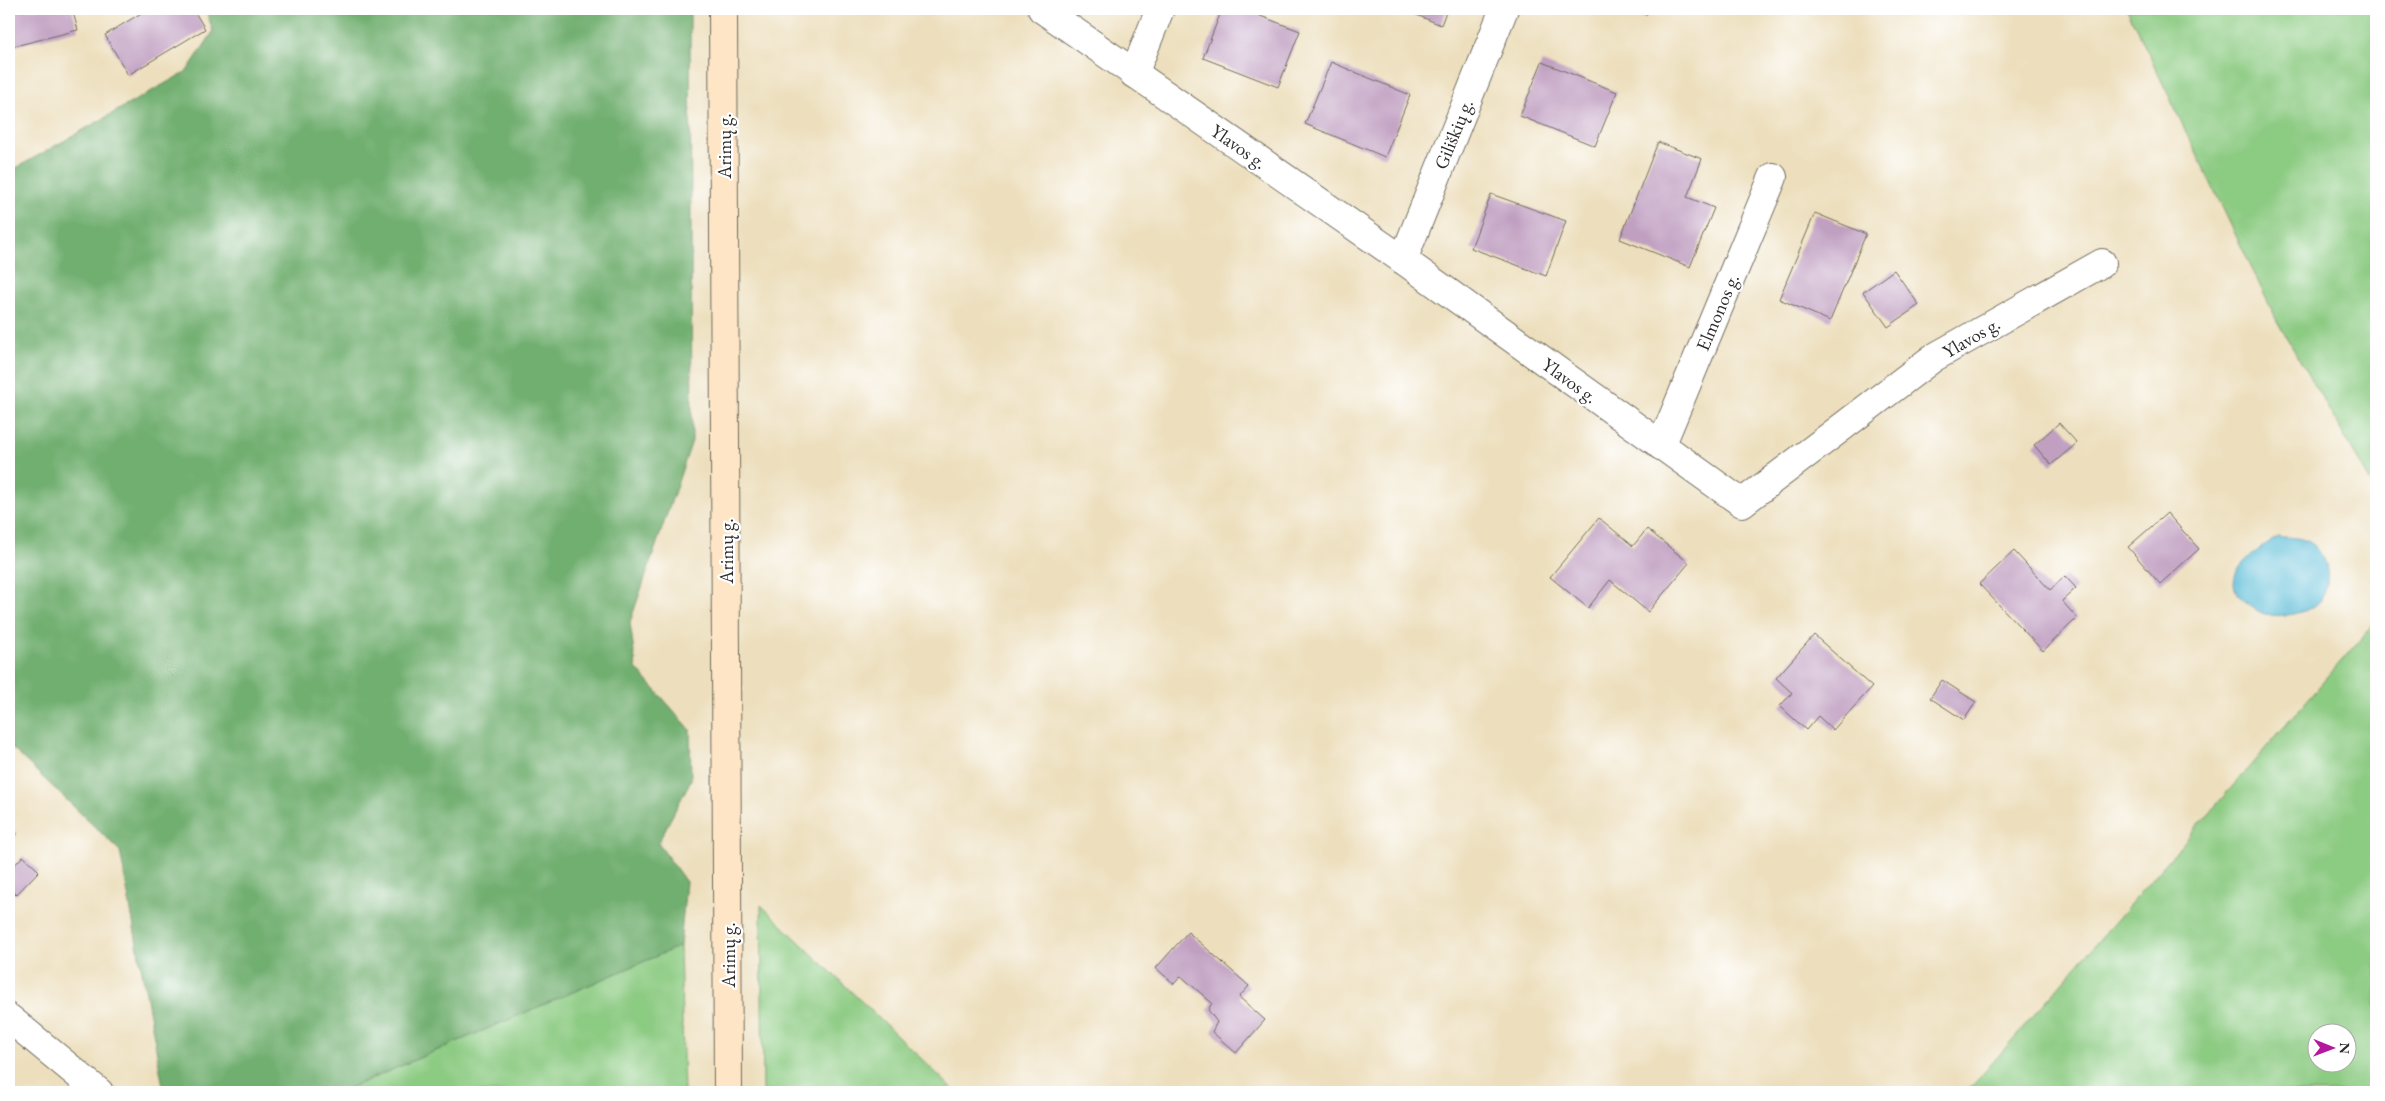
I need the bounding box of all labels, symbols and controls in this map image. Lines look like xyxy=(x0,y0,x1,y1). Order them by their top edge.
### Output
street label: Giliškių g. xyxy=(1428,95,1479,173)
street label: Arimų g. xyxy=(712,113,737,180)
street label: Ylavos g. xyxy=(1206,118,1272,175)
street label: Elmonos g. xyxy=(1690,270,1745,355)
street label: Ylavos g. xyxy=(1938,311,2005,364)
street label: Ylavos g. xyxy=(1537,352,1602,409)
street label: Arimų g. xyxy=(714,518,739,585)
street label: Arimų g. xyxy=(716,922,741,989)
north arrow xyxy=(2308,1024,2358,1074)
text: N xyxy=(2336,1042,2354,1055)

